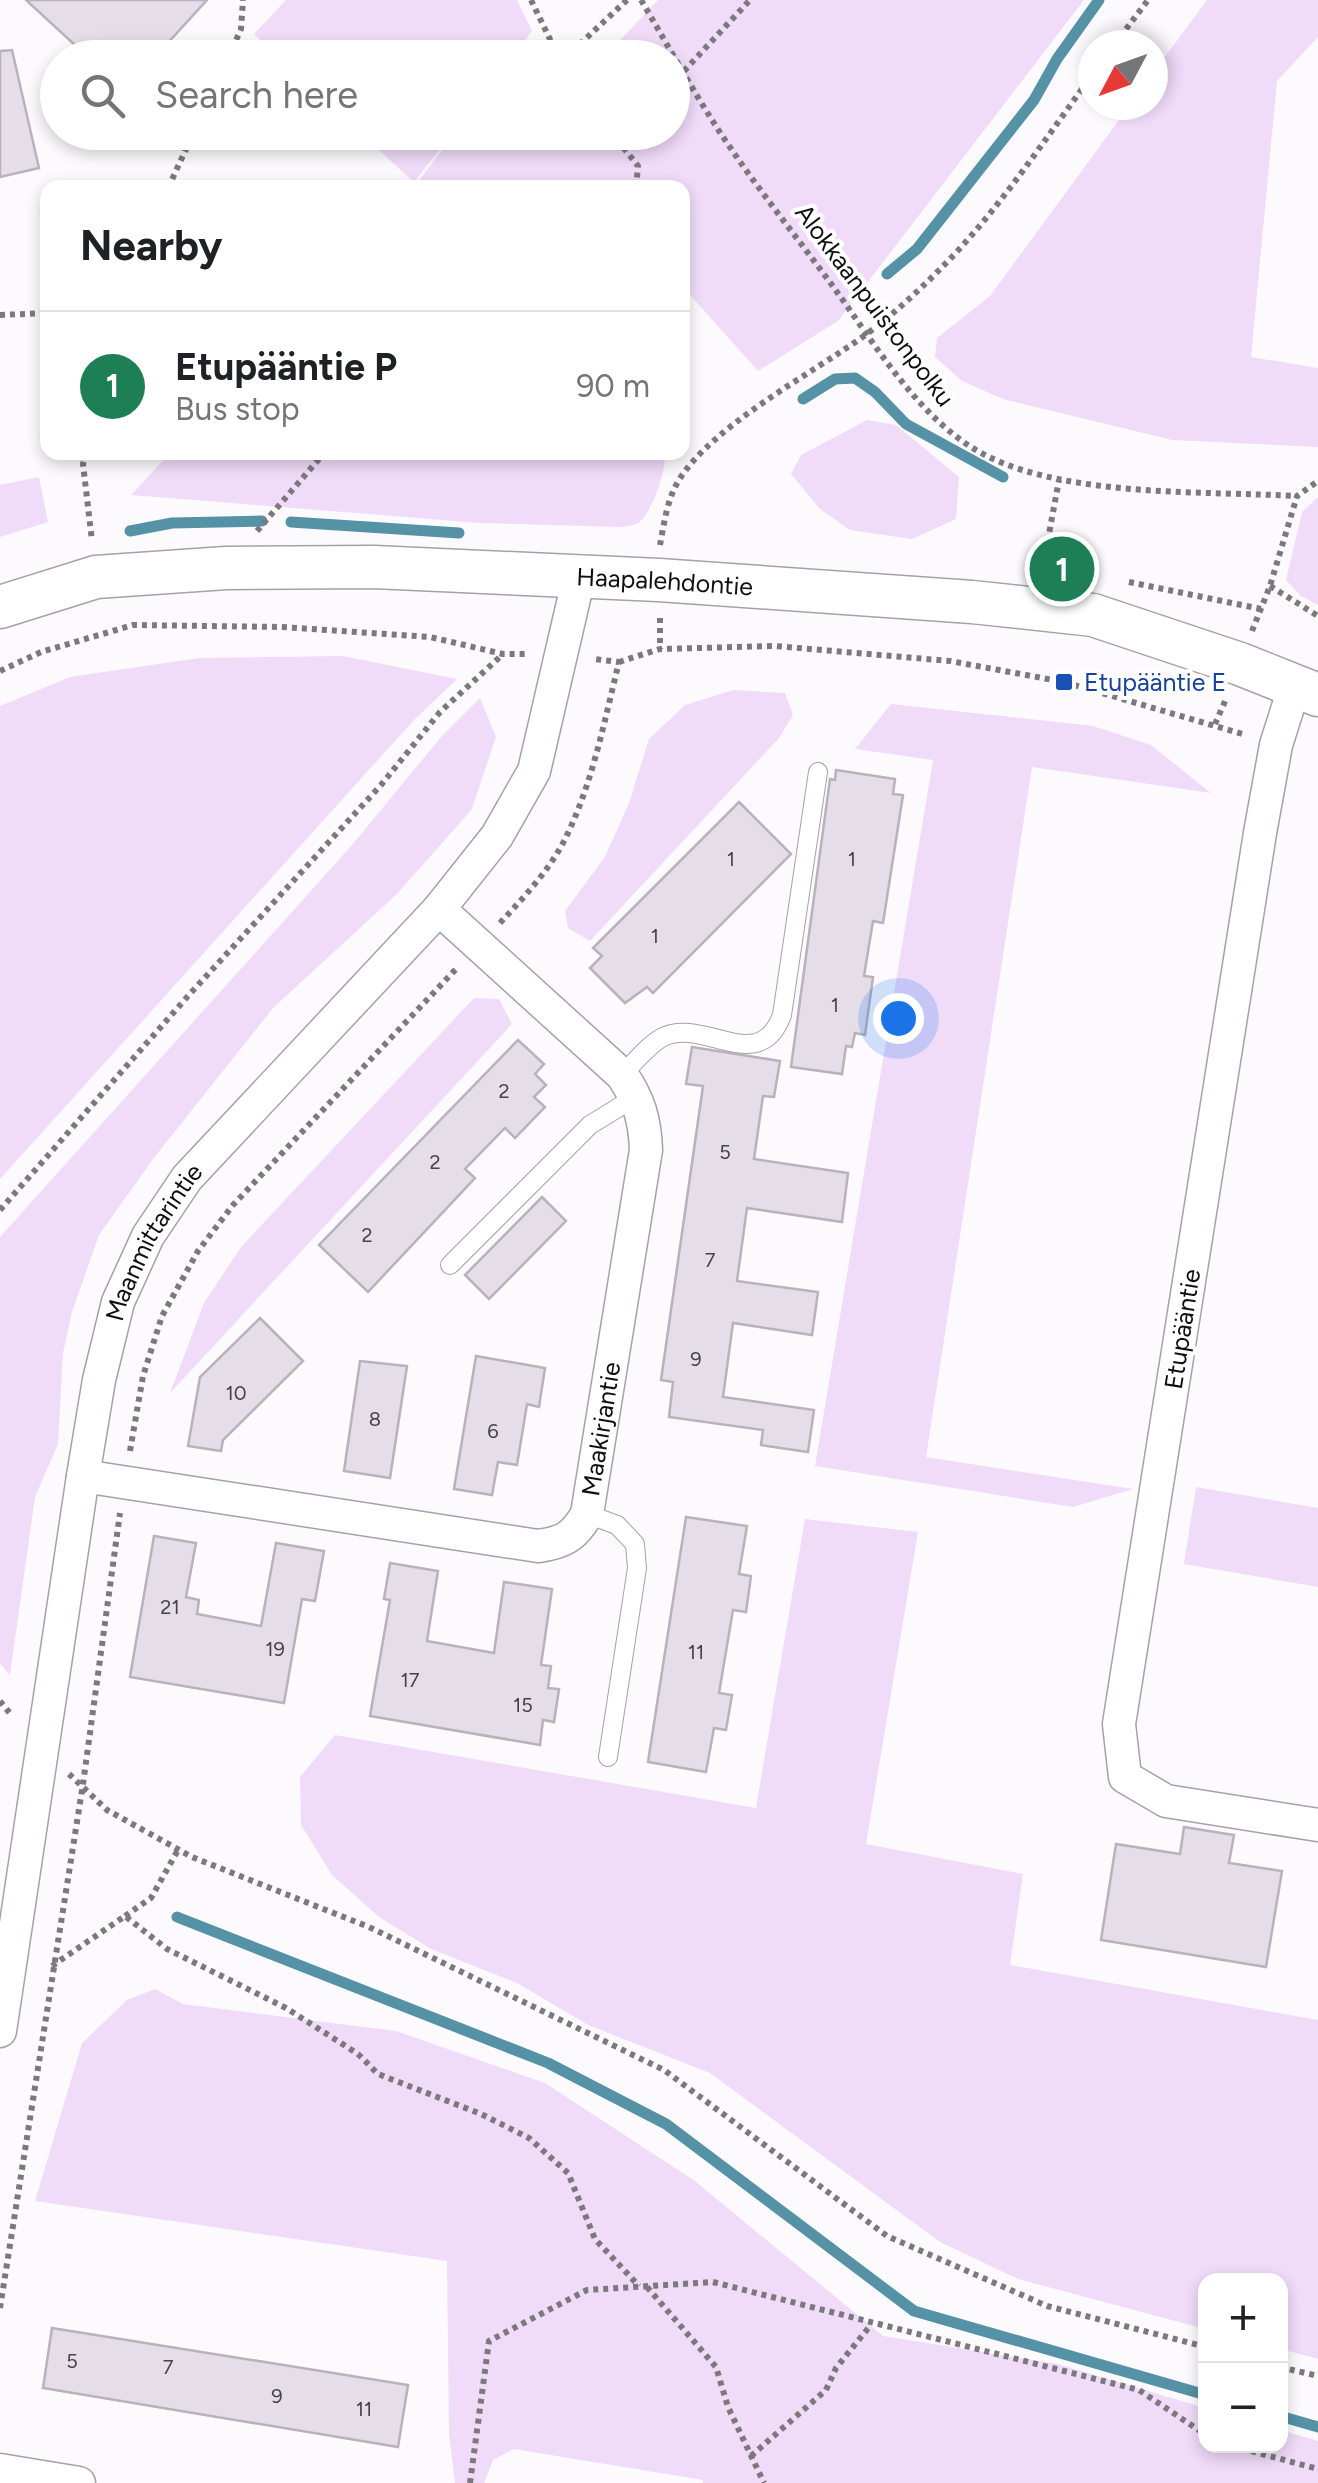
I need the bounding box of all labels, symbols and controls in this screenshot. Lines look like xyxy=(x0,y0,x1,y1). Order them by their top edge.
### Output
north arrow xyxy=(1078,30,1168,120)
search box xyxy=(40,40,690,150)
icon: search xyxy=(75,68,130,123)
text: Search here xyxy=(155,72,358,118)
street label: Alokkaanpuistonpolku xyxy=(789,198,961,412)
text: Nearby xyxy=(80,220,222,271)
text: Etupääntie P xyxy=(175,344,397,390)
text: 1 xyxy=(106,367,119,405)
text: 90 m xyxy=(576,367,650,405)
text: Bus stop xyxy=(175,390,300,428)
pin: 1 xyxy=(1030,532,1094,606)
street label: Haapalehdontie xyxy=(576,561,754,602)
place label: Etupääntie E xyxy=(1084,667,1226,697)
marker: Etupääntie E xyxy=(1053,671,1075,693)
house number: 1 xyxy=(727,847,735,871)
house number: 1 xyxy=(848,847,856,871)
house number: 1 xyxy=(651,924,659,948)
house number: 1 xyxy=(831,993,839,1017)
your location xyxy=(873,993,924,1044)
house number: 2 xyxy=(498,1079,510,1103)
house number: 5 xyxy=(719,1140,731,1164)
house number: 2 xyxy=(429,1150,441,1174)
street label: Maanmittarintie xyxy=(99,1157,208,1324)
house number: 2 xyxy=(361,1223,373,1247)
house number: 7 xyxy=(705,1248,716,1272)
street label: Etupääntie xyxy=(1158,1267,1206,1391)
house number: 9 xyxy=(690,1347,702,1371)
street label: Maakirjantie xyxy=(575,1360,626,1498)
house number: 10 xyxy=(225,1381,247,1405)
house number: 8 xyxy=(369,1407,381,1431)
house number: 6 xyxy=(487,1419,499,1443)
house number: 21 xyxy=(160,1595,180,1619)
house number: 19 xyxy=(265,1637,285,1661)
house number: 11 xyxy=(688,1640,704,1664)
house number: 17 xyxy=(401,1668,420,1692)
house number: 15 xyxy=(513,1693,533,1717)
map controls xyxy=(1198,2273,1288,2453)
button: + xyxy=(1198,2273,1288,2363)
house number: 5 xyxy=(66,2349,78,2373)
house number: 7 xyxy=(163,2355,174,2379)
button: − xyxy=(1198,2363,1288,2453)
house number: 9 xyxy=(271,2384,283,2408)
house number: 11 xyxy=(356,2397,372,2421)

